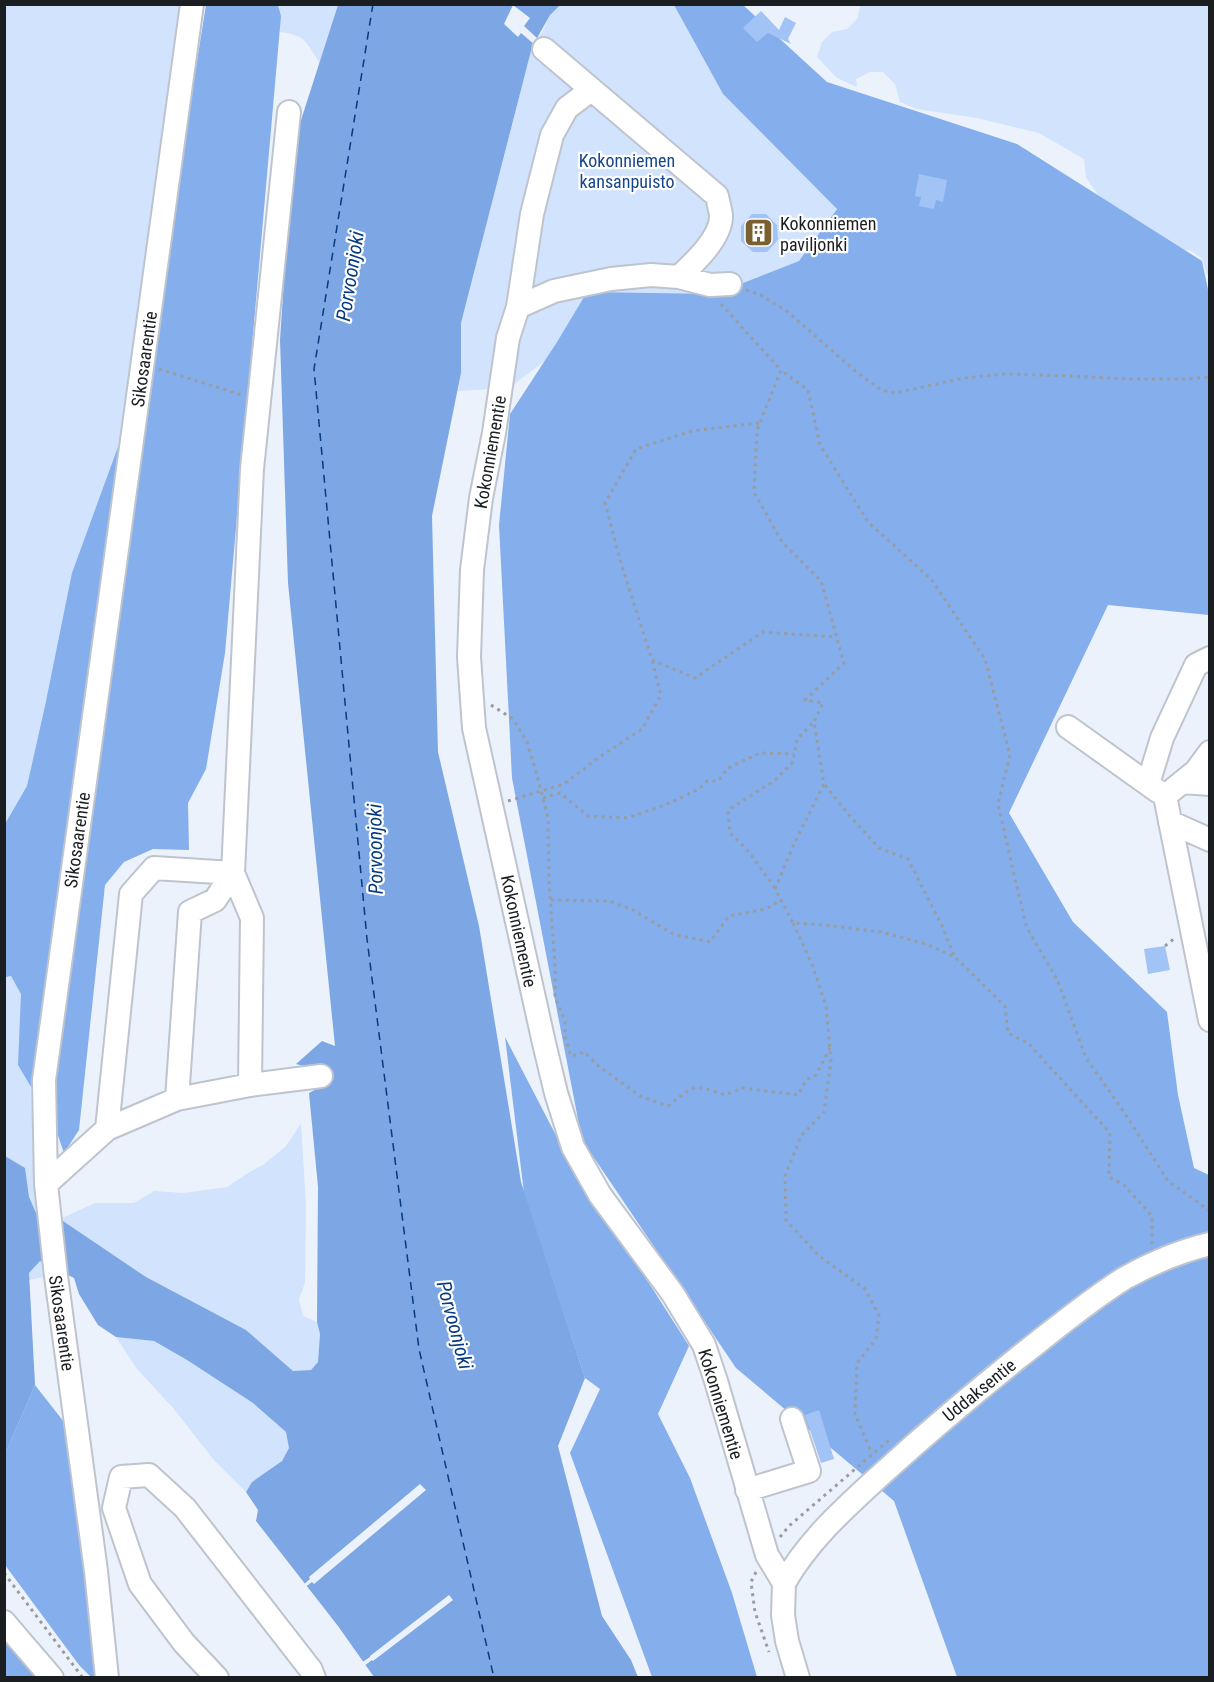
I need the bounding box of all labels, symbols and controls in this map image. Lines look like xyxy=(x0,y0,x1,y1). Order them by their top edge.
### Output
park label: Kokonniemen kansanpuisto xyxy=(579,150,675,192)
place label: Kokonniemen paviljonki xyxy=(780,213,876,255)
building icon: Kokonniemen paviljonki xyxy=(743,217,775,249)
water label: Porvoonjoki xyxy=(331,229,369,323)
street label: Sikosaarentie xyxy=(127,310,161,408)
street label: Kokonniementie xyxy=(470,394,510,510)
street label: Sikosaarentie xyxy=(60,791,94,889)
water label: Porvoonjoki xyxy=(362,803,388,895)
street label: Kokonniementie xyxy=(497,873,541,989)
street label: Sikosaarentie xyxy=(45,1274,79,1372)
water label: Porvoonjoki xyxy=(432,1278,478,1372)
street label: Kokonniementie xyxy=(694,1346,748,1462)
street label: Uddaksentie xyxy=(938,1354,1020,1426)

